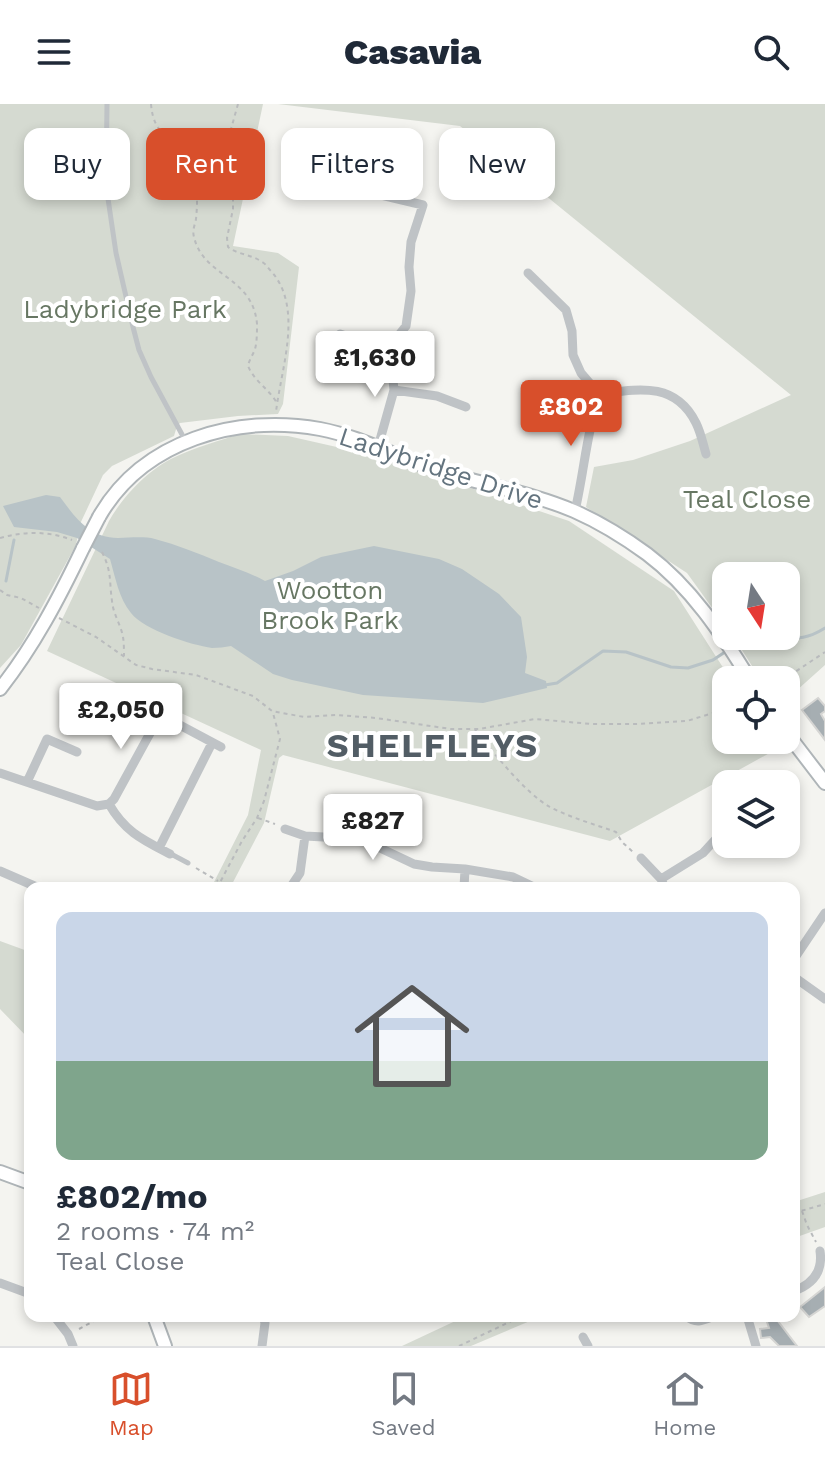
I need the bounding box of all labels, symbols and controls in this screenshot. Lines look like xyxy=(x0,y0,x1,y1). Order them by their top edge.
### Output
icon: menu xyxy=(32,30,76,74)
icon: search xyxy=(749,30,793,74)
text: Casavia xyxy=(344,31,481,73)
chip: Buy xyxy=(24,128,130,200)
chip: Rent xyxy=(146,128,265,200)
chip: Filters xyxy=(281,128,423,200)
chip: New xyxy=(439,128,555,200)
park label: Ladybridge Park xyxy=(23,294,227,324)
pin: £1,630 xyxy=(310,331,440,399)
text: £1,630 xyxy=(334,342,416,372)
pin: £802 xyxy=(524,380,618,448)
text: £802 xyxy=(539,391,603,421)
street label: Ladybridge Drive xyxy=(335,421,547,515)
park label: Teal Close xyxy=(683,484,811,514)
north arrow xyxy=(712,562,800,650)
map controls xyxy=(712,562,800,858)
park label: Wootton Brook Park xyxy=(261,575,399,635)
button: locate xyxy=(712,666,800,754)
pin: £2,050 xyxy=(56,683,186,751)
text: £2,050 xyxy=(77,694,165,724)
district label: SHELFLEYS xyxy=(327,725,539,765)
button: layers xyxy=(712,770,800,858)
pin: £827 xyxy=(326,794,420,862)
text: £827 xyxy=(341,805,405,835)
icon: home xyxy=(340,964,484,1108)
text: £802/mo xyxy=(56,1176,208,1216)
text: 2 rooms · 74 m² xyxy=(56,1216,254,1246)
text: Teal Close xyxy=(56,1246,185,1276)
tab: Map xyxy=(109,1367,154,1440)
tab: Saved xyxy=(372,1367,435,1440)
tab: Home xyxy=(653,1367,716,1440)

